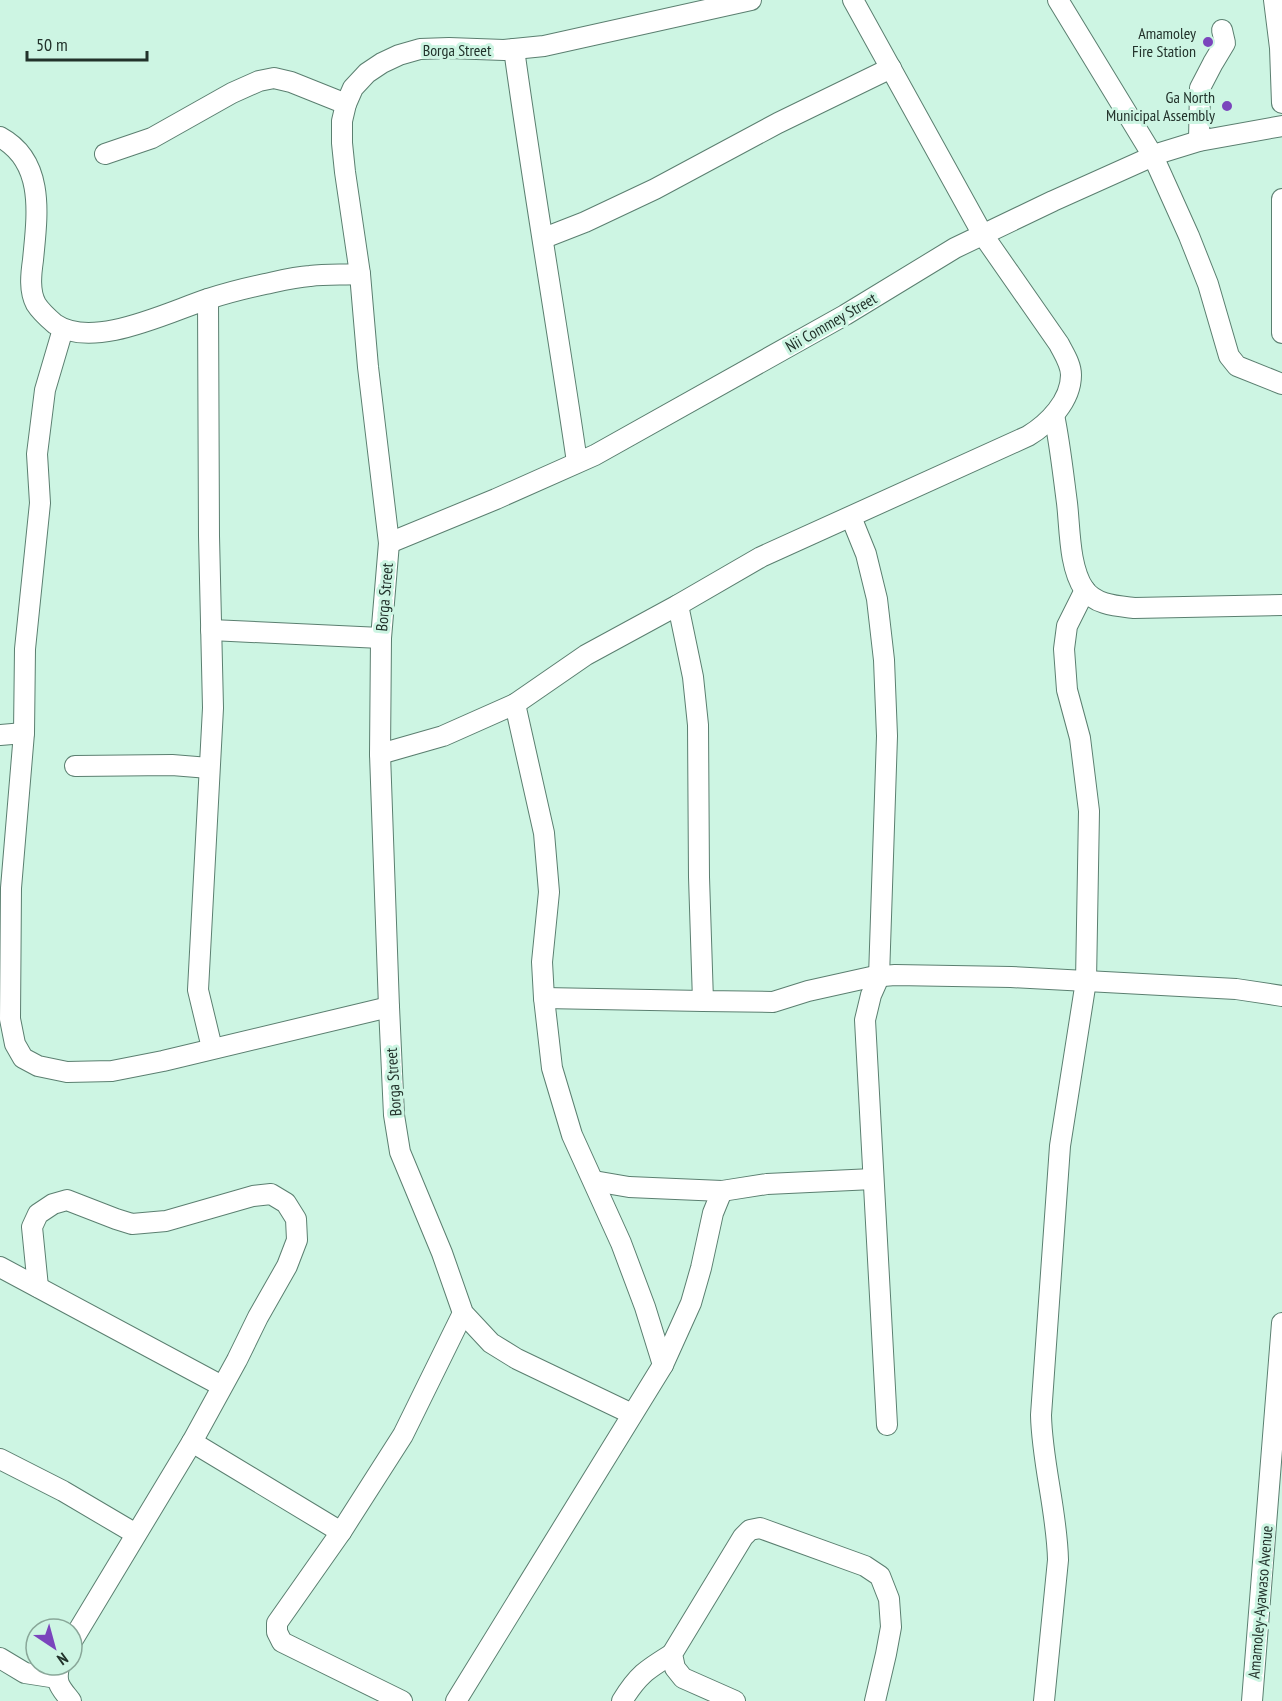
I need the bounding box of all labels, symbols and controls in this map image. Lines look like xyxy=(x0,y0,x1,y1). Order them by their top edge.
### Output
place label: Amamoley Fire Station xyxy=(1132,23,1196,61)
scale bar xyxy=(27,24,147,62)
text: 50 m xyxy=(36,33,68,56)
marker: Amamoley Fire Station xyxy=(1201,35,1215,49)
street label: Borga Street xyxy=(423,40,492,60)
place label: Ga North Municipal Assembly xyxy=(1106,87,1215,125)
marker: Ga North Municipal Assembly xyxy=(1220,99,1234,113)
street label: Nii Commey Street xyxy=(782,288,881,356)
street label: Borga Street xyxy=(371,561,397,632)
street label: Borga Street xyxy=(381,1046,405,1117)
street label: Amamoley-Ayawaso Avenue xyxy=(1243,1525,1277,1679)
north arrow xyxy=(24,1617,84,1677)
text: N xyxy=(53,1649,72,1670)

